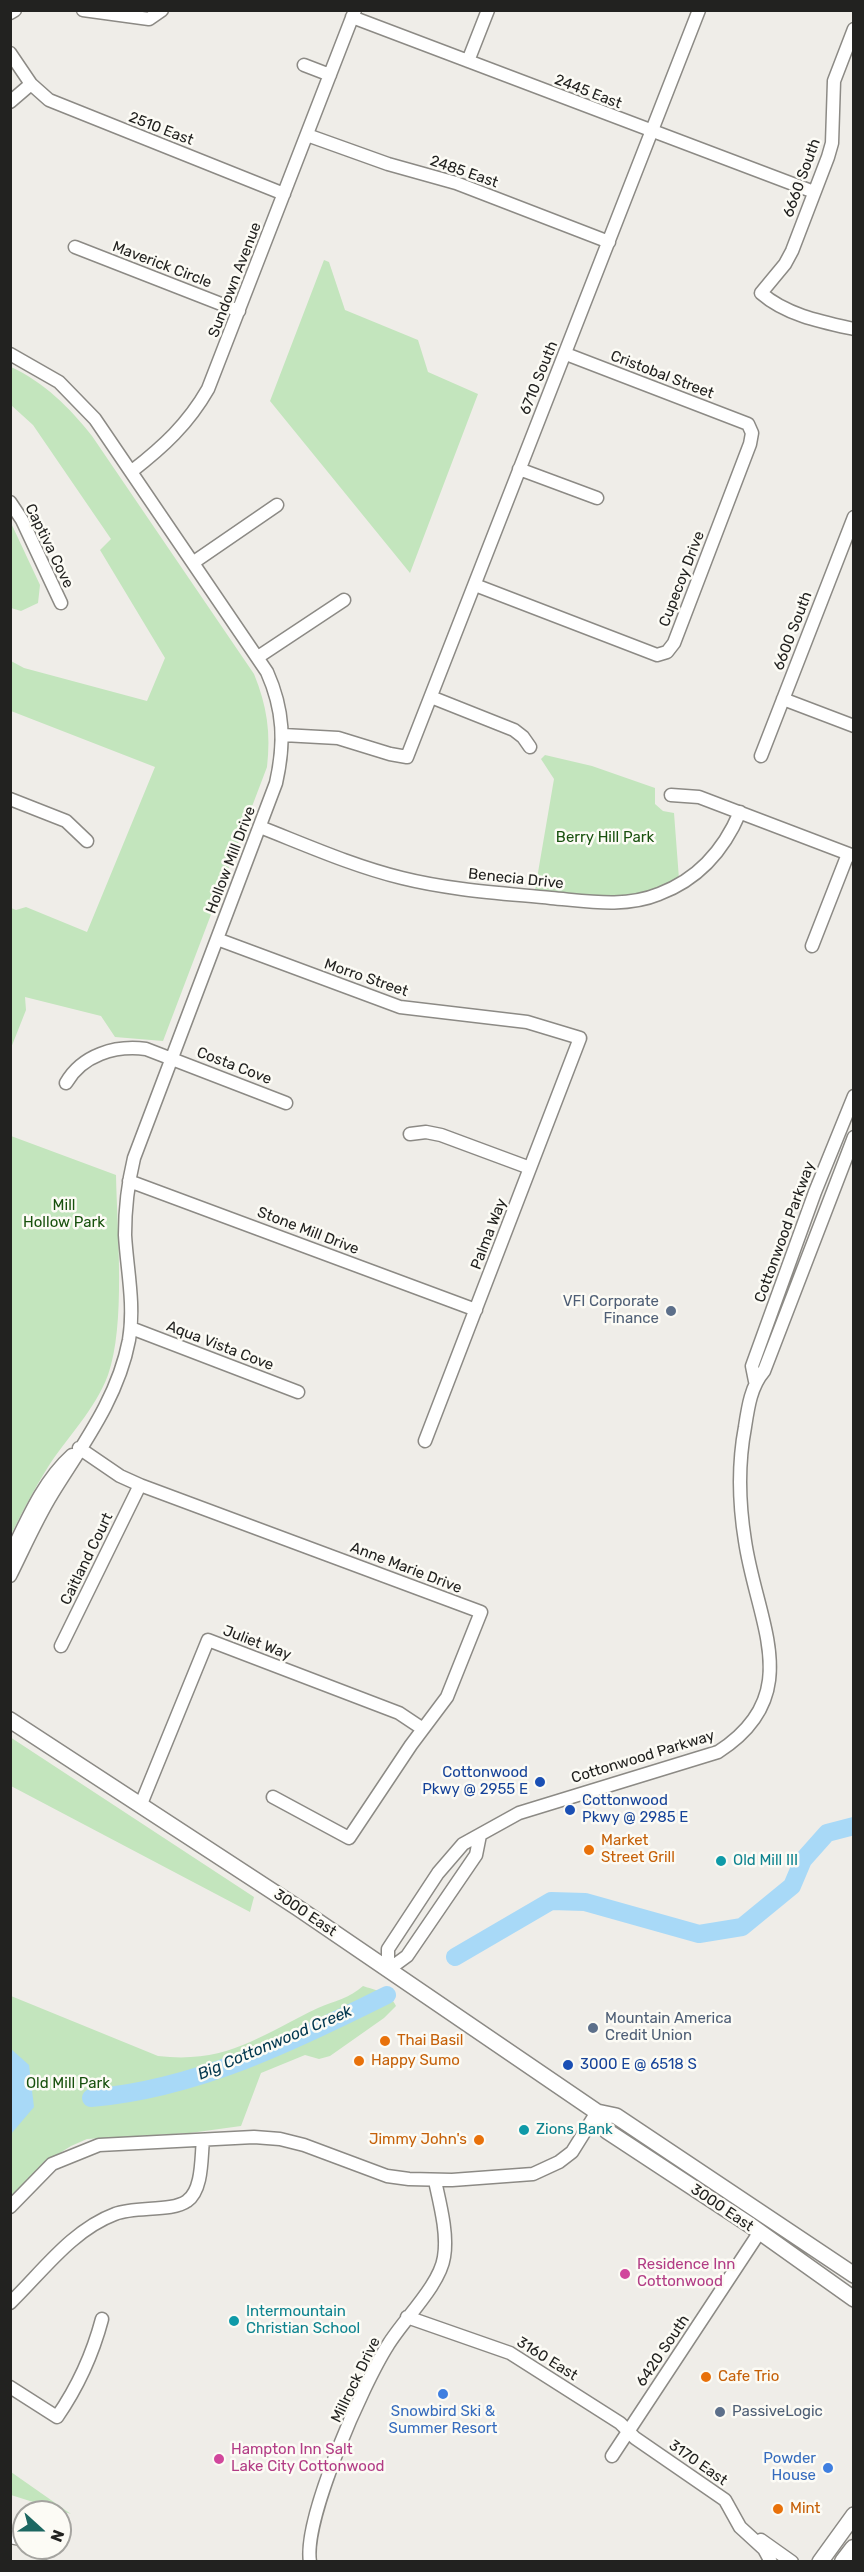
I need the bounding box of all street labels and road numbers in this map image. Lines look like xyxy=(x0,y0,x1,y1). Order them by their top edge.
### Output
street label: 2445 East xyxy=(552,71,624,113)
street label: 2510 East xyxy=(126,108,196,150)
street label: 6660 South xyxy=(779,136,825,220)
street label: 2485 East xyxy=(428,152,500,192)
street label: Sundown Avenue xyxy=(205,220,265,340)
street label: Maverick Circle xyxy=(110,238,214,292)
street label: 6710 South xyxy=(516,339,562,417)
street label: Cristobal Street xyxy=(608,347,716,403)
street label: Captiva Cove xyxy=(21,501,77,591)
street label: Cupecoy Drive xyxy=(656,529,708,629)
street label: 6600 South xyxy=(770,589,816,673)
street label: Hollow Mill Drive xyxy=(202,804,260,916)
street label: Benecia Drive xyxy=(467,865,565,893)
street label: Morro Street xyxy=(322,955,410,1001)
street label: Costa Cove xyxy=(194,1043,274,1089)
street label: Cottonwood Parkway xyxy=(751,1159,819,1305)
street label: Palma Way xyxy=(467,1196,511,1272)
street label: Stone Mill Drive xyxy=(255,1203,361,1259)
street label: Aqua Vista Cove xyxy=(164,1317,276,1375)
street label: Caitland Court xyxy=(57,1510,117,1608)
street label: Anne Marie Drive xyxy=(348,1538,464,1598)
street label: Juliet Way xyxy=(220,1622,294,1664)
street label: Cottonwood Parkway xyxy=(569,1727,717,1787)
street label: 3000 East xyxy=(270,1885,340,1941)
street label: 3000 East xyxy=(687,2180,757,2236)
street label: 6420 South xyxy=(633,2312,693,2390)
street label: 3160 East xyxy=(513,2333,581,2385)
street label: Millrock Drive xyxy=(328,2334,384,2426)
street label: 3170 East xyxy=(665,2436,731,2490)

